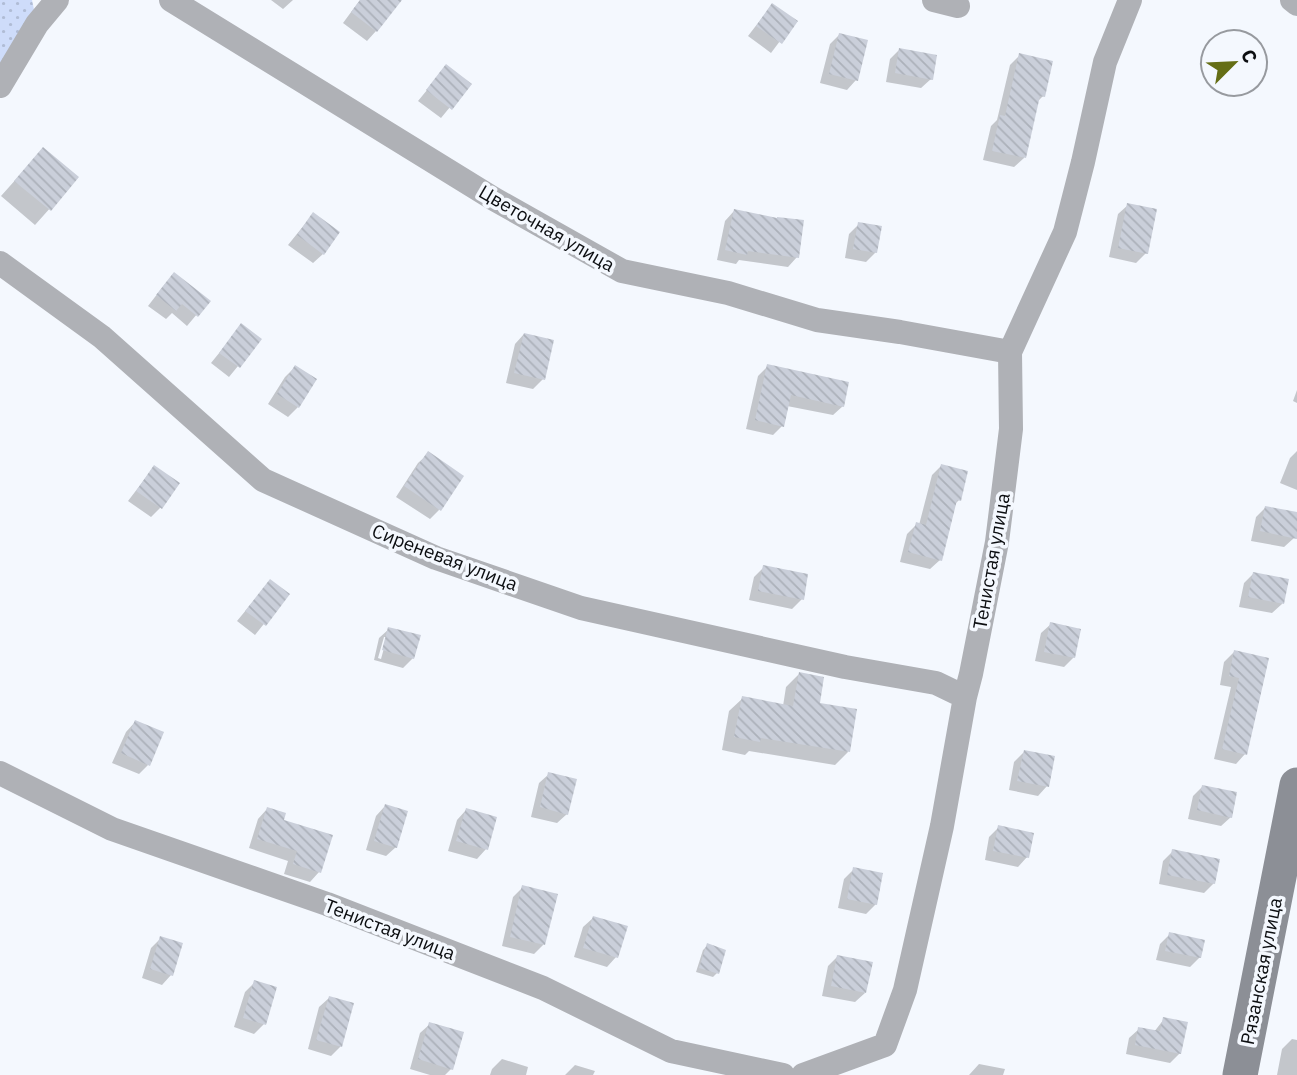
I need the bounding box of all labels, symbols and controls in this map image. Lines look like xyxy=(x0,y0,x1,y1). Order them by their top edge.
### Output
north arrow xyxy=(1199,28,1269,98)
text: С xyxy=(1236,46,1263,67)
street label: Цветочная улица xyxy=(475,179,619,277)
street label: Тенистая улица xyxy=(967,491,1015,631)
street label: Сиреневая улица xyxy=(369,518,521,596)
street label: Тенистая улица xyxy=(321,893,459,965)
street label: Рязанская улица xyxy=(1235,895,1287,1047)

